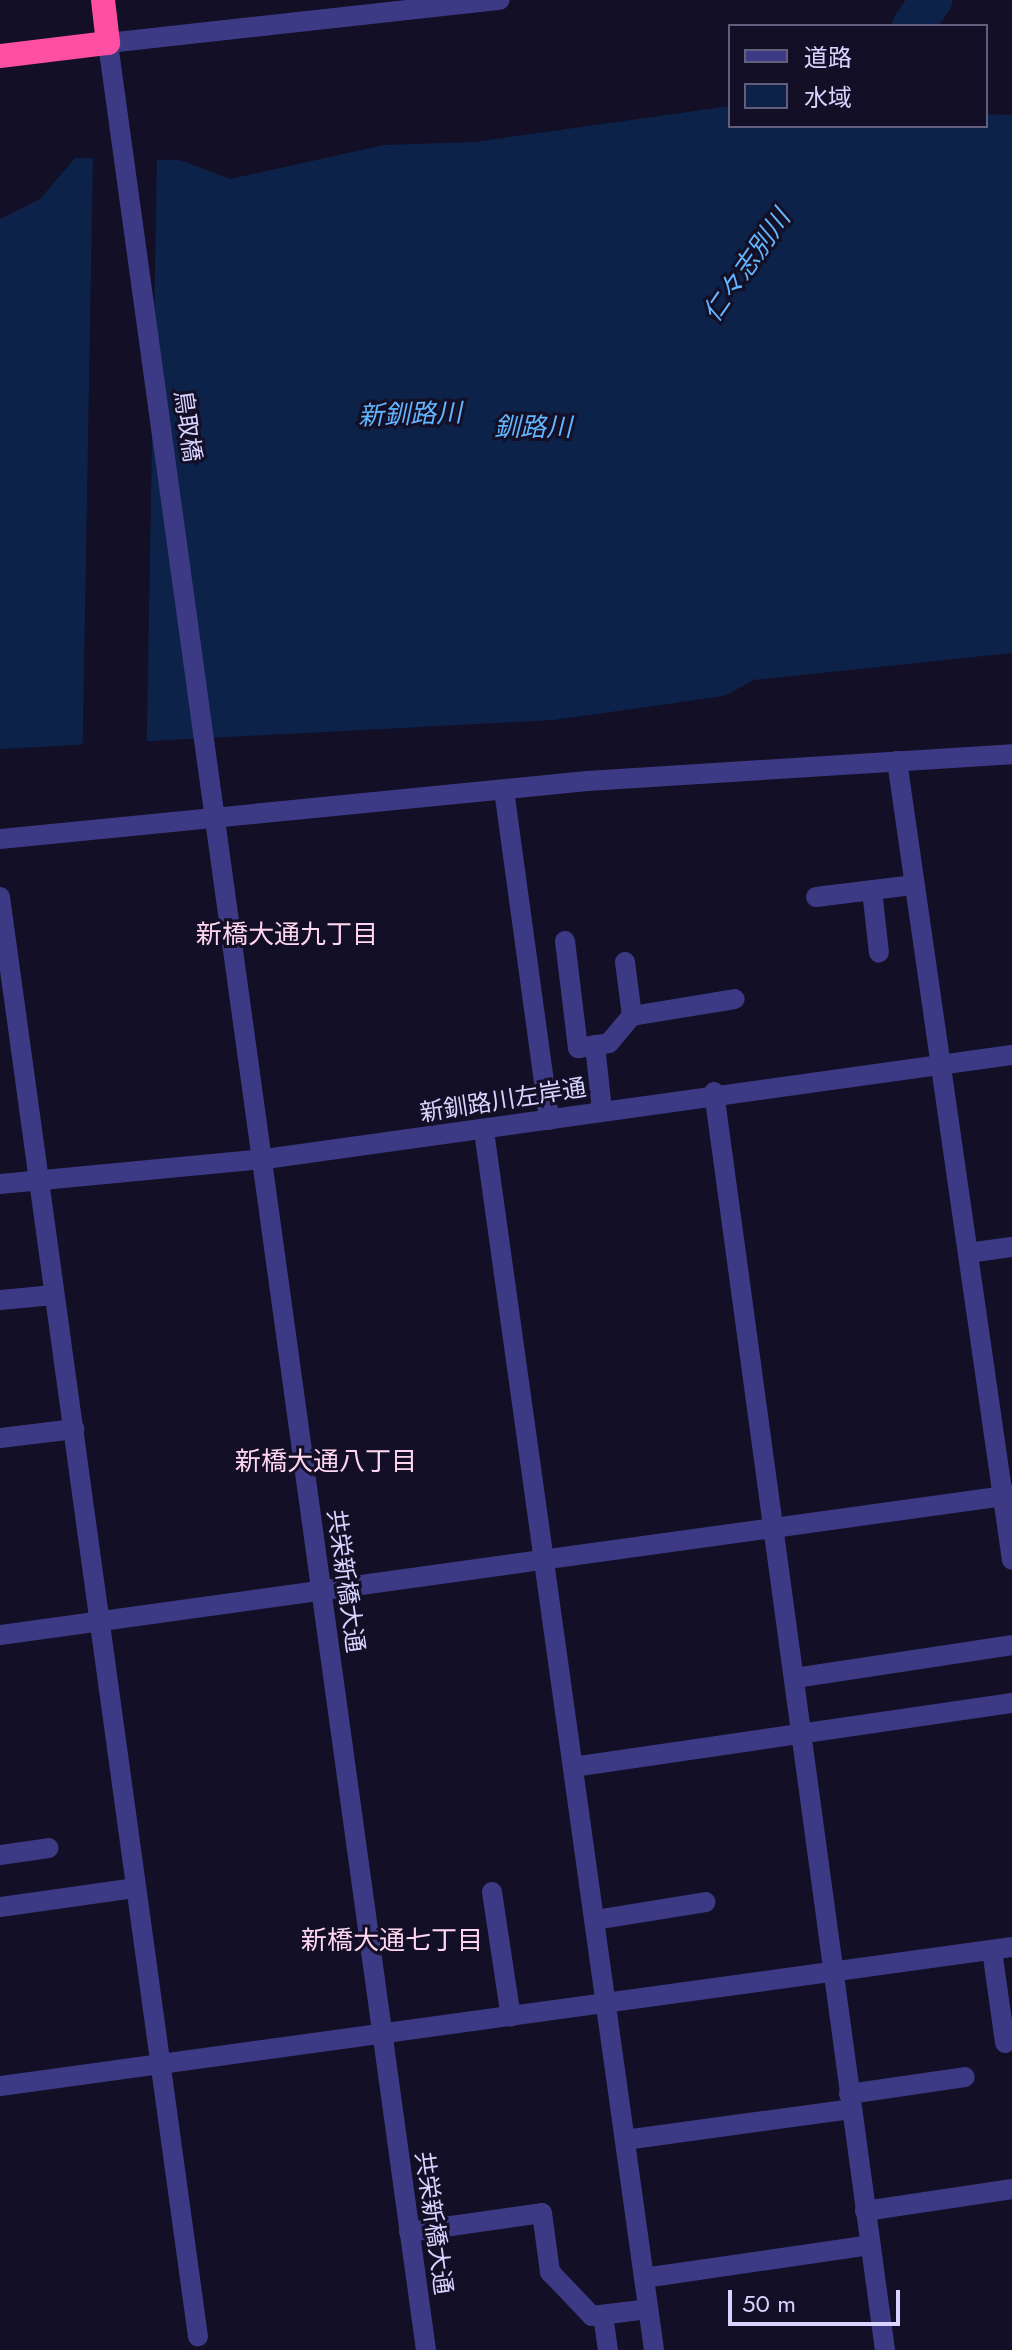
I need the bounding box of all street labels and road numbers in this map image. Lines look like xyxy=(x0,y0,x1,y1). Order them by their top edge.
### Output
street label: 鳥取橋 xyxy=(169,388,207,464)
street label: 新釧路川左岸通 xyxy=(418,1073,588,1127)
street label: 共栄新橋大通 xyxy=(322,1508,370,1654)
street label: 共栄新橋大通 xyxy=(410,2150,458,2296)

